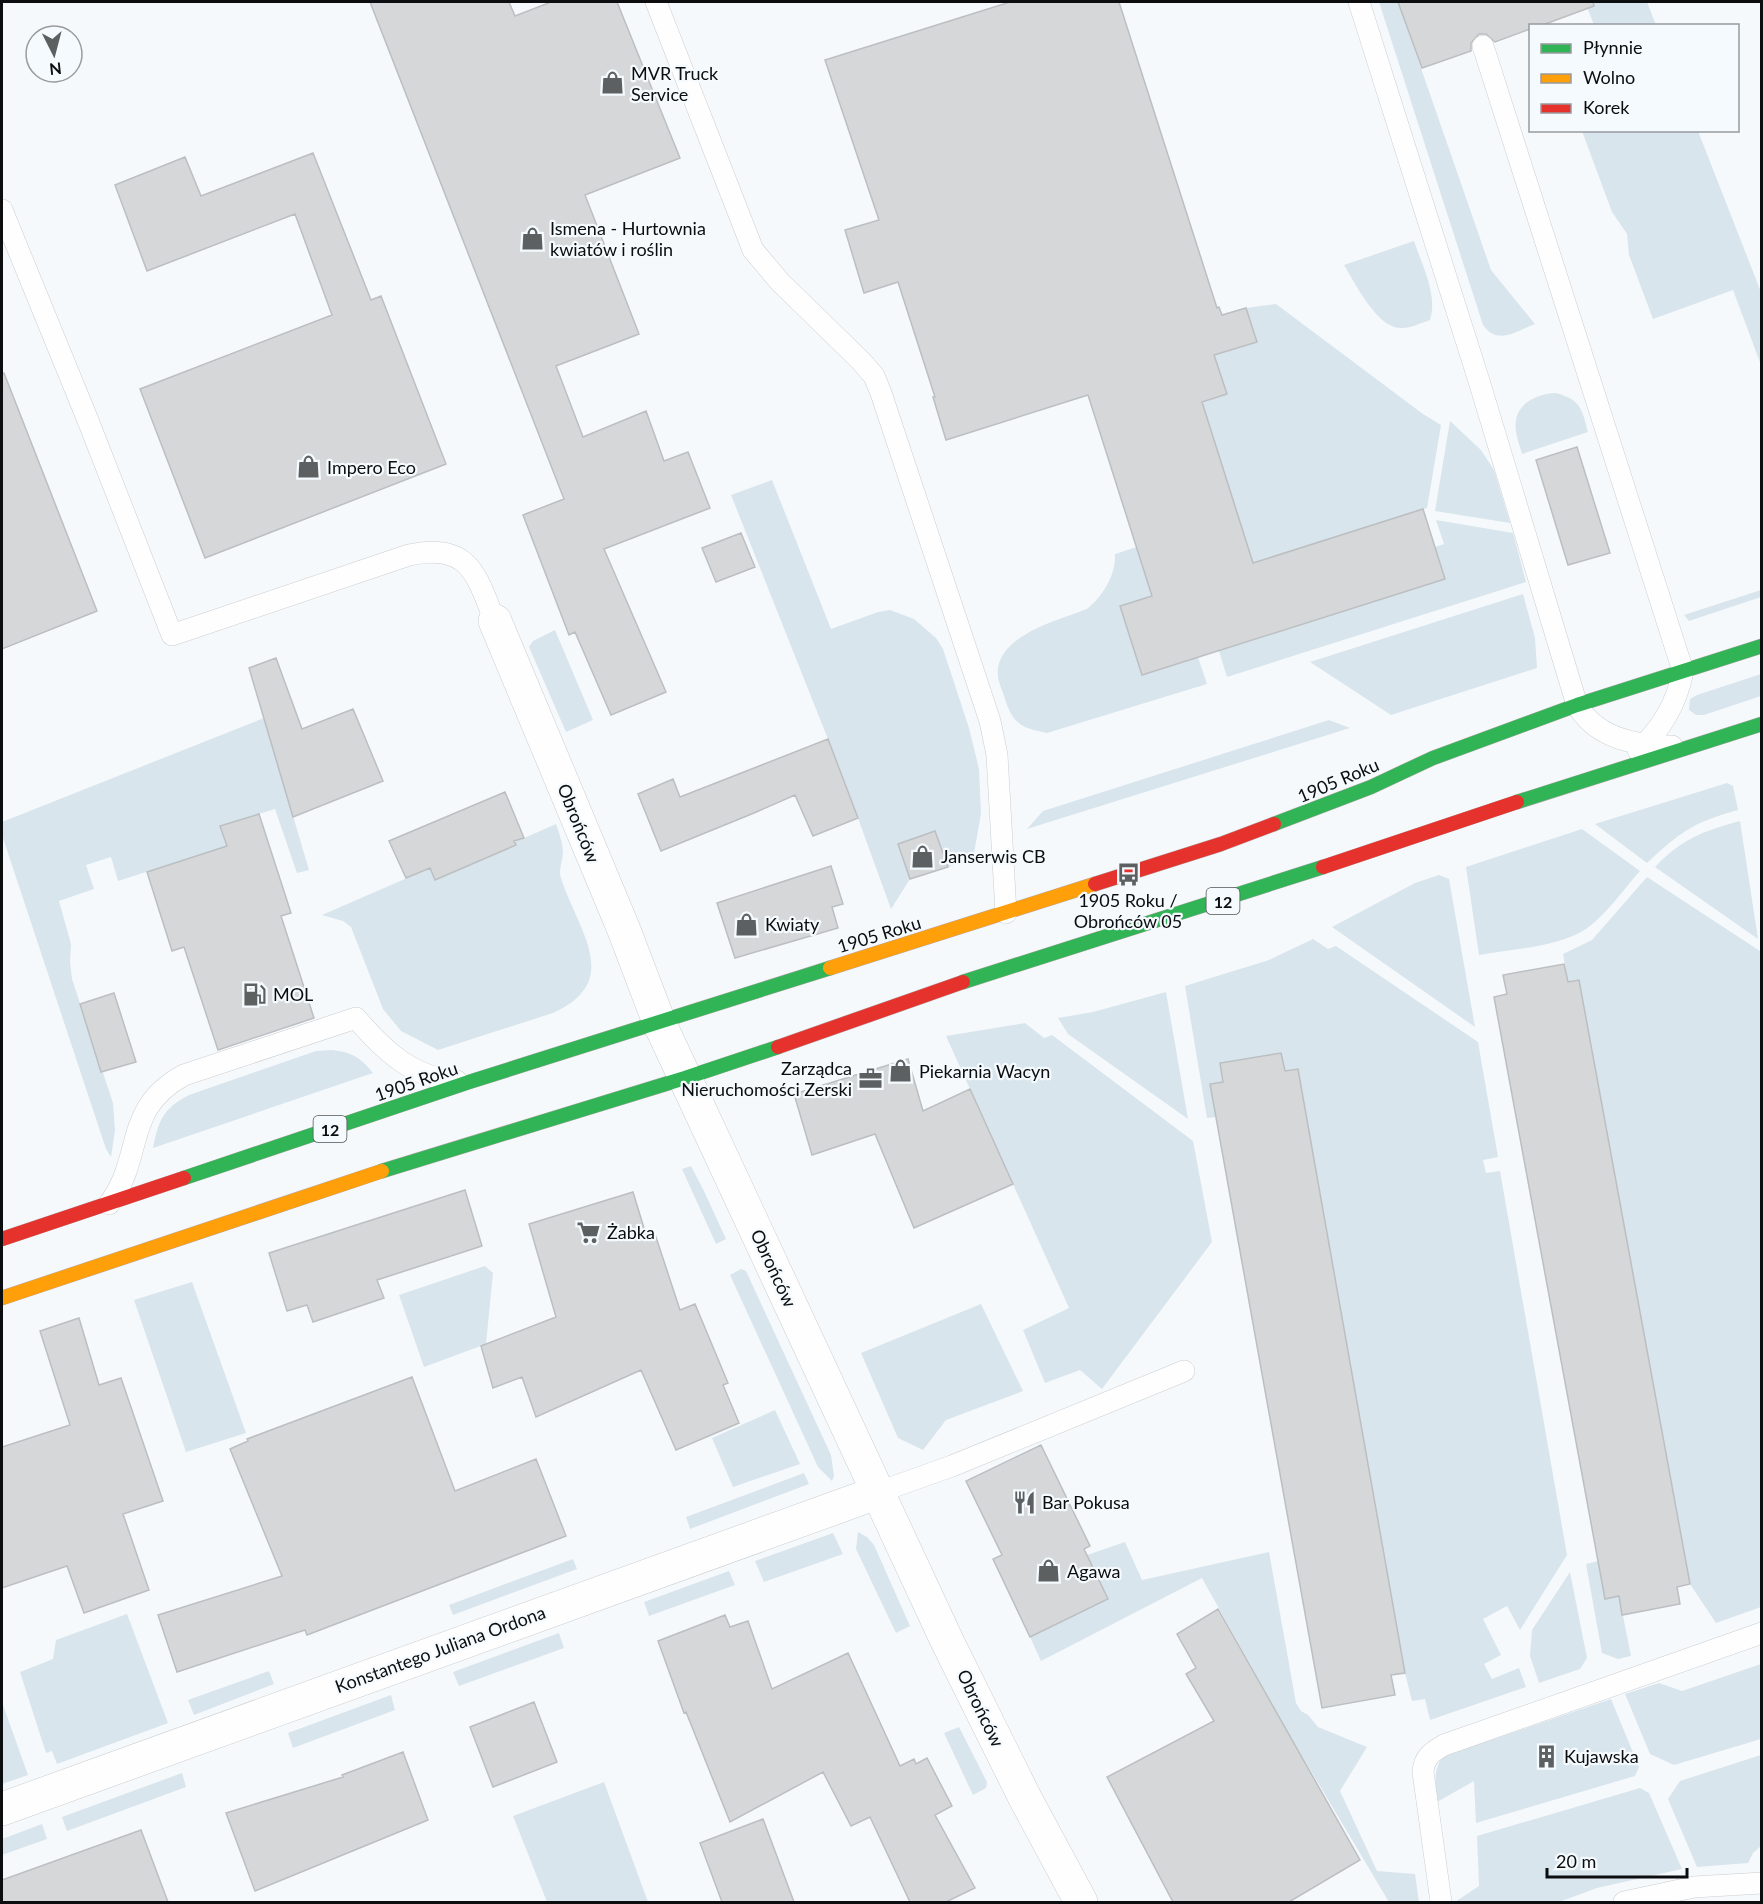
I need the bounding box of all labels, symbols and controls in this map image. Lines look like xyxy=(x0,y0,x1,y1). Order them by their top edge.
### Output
north arrow xyxy=(24,24,84,84)
legend xyxy=(1529,24,1739,132)
text: Płynnie xyxy=(1583,36,1643,58)
text: N xyxy=(48,59,63,80)
place label: MVR Truck Service xyxy=(631,62,719,105)
text: Wolno xyxy=(1583,66,1635,88)
shop icon: MVR Truck Service xyxy=(600,70,626,96)
text: Korek xyxy=(1583,96,1630,118)
place label: Ismena - Hurtownia kwiatów i roślin xyxy=(550,217,706,260)
shop icon: Ismena - Hurtownia kwiatów i roślin xyxy=(519,225,545,251)
shop icon: Impero Eco xyxy=(296,454,322,480)
place label: Impero Eco xyxy=(327,456,416,478)
street label: 1905 Roku xyxy=(1294,753,1382,807)
street label: Obrońców xyxy=(553,780,605,866)
shop icon: Janserwis CB xyxy=(910,843,936,869)
place label: Janserwis CB xyxy=(941,845,1046,867)
bus stop icon: 1905 Roku / Obrońców 05 xyxy=(1115,861,1141,887)
road number: 12 xyxy=(1206,888,1240,914)
place label: 1905 Roku / Obrońców 05 xyxy=(1074,889,1182,932)
shop icon: Kwiaty xyxy=(734,911,760,937)
street label: 1905 Roku xyxy=(834,911,924,957)
place label: Kwiaty xyxy=(765,913,820,935)
fuel station icon: MOL xyxy=(242,981,268,1007)
place label: MOL xyxy=(273,983,313,1005)
street label: 1905 Roku xyxy=(372,1057,460,1105)
place label: Zarządca Nieruchomości Zerski xyxy=(681,1057,852,1100)
shop icon: Piekarnia Wacyn xyxy=(888,1058,914,1084)
place label: Piekarnia Wacyn xyxy=(919,1060,1050,1082)
office icon: Zarządca Nieruchomości Zerski xyxy=(857,1065,883,1091)
road number: 12 xyxy=(314,1116,346,1142)
supermarket icon: Żabka xyxy=(576,1219,602,1245)
place label: Żabka xyxy=(607,1221,655,1243)
street label: Obrońców xyxy=(746,1226,802,1310)
restaurant icon: Bar Pokusa xyxy=(1011,1489,1037,1515)
place label: Bar Pokusa xyxy=(1042,1491,1130,1513)
shop icon: Agawa xyxy=(1036,1558,1062,1584)
place label: Agawa xyxy=(1067,1560,1120,1582)
street label: Konstantego Juliana Ordona xyxy=(332,1601,548,1697)
street label: Obrońców xyxy=(953,1666,1009,1750)
building icon: Kujawska xyxy=(1533,1743,1559,1769)
place label: Kujawska xyxy=(1564,1745,1639,1767)
scale bar xyxy=(1547,1841,1686,1879)
text: 20 m xyxy=(1556,1850,1596,1872)

